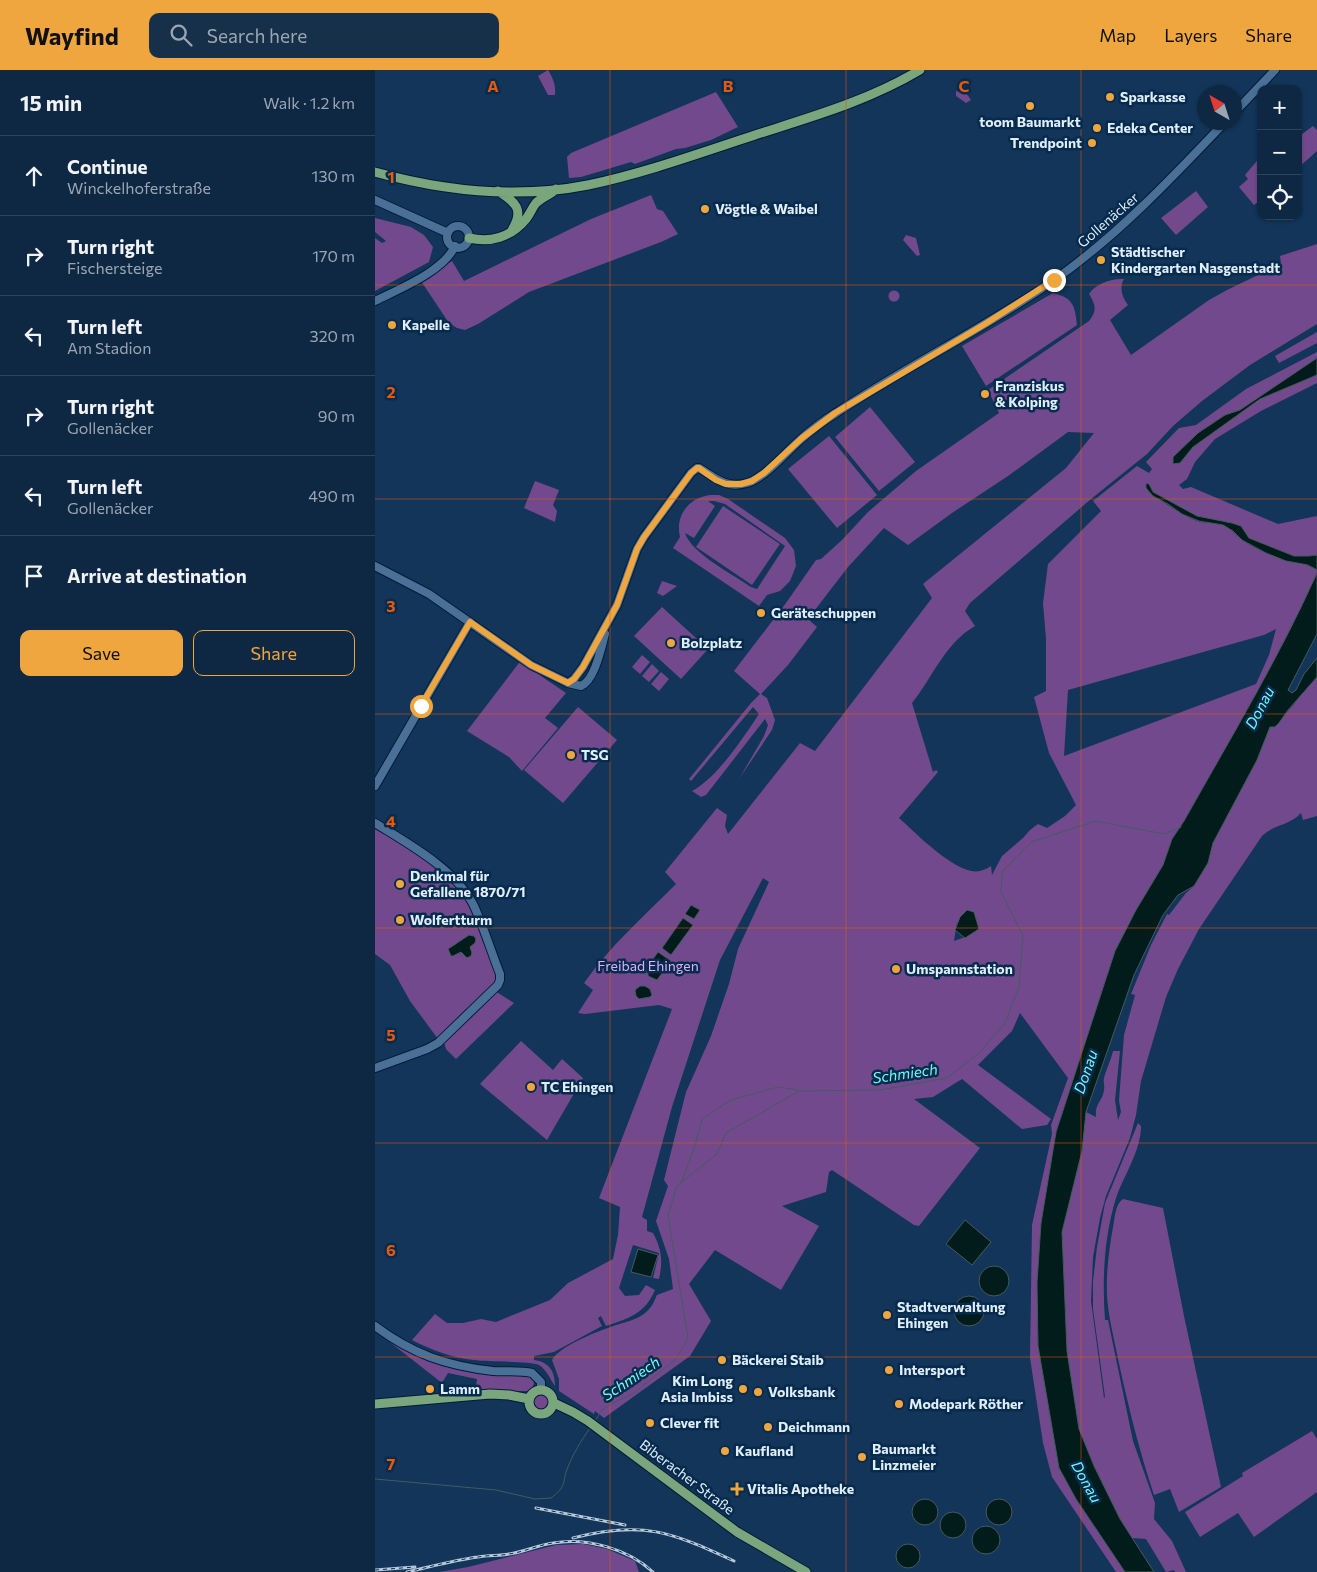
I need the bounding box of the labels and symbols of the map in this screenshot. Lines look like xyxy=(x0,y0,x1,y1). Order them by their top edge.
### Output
text: A xyxy=(487,76,499,95)
text: B xyxy=(723,76,734,95)
text: C xyxy=(959,76,970,95)
north arrow xyxy=(1197,85,1242,130)
place label: Sparkasse xyxy=(1120,88,1186,105)
marker: Sparkasse xyxy=(1104,91,1116,103)
marker: toom Baumarkt xyxy=(1024,100,1036,112)
place label: toom Baumarkt xyxy=(979,113,1081,130)
place label: Edeka Center xyxy=(1107,119,1193,136)
marker: Edeka Center xyxy=(1091,122,1103,134)
place label: Trendpoint xyxy=(1010,134,1082,151)
marker: Trendpoint xyxy=(1086,137,1098,149)
text: 1 xyxy=(387,167,395,186)
street label: Gollenäcker xyxy=(1074,188,1142,251)
place label: Vögtle & Waibel xyxy=(715,200,818,217)
marker: Vögtle & Waibel xyxy=(699,203,711,215)
place label: Städtischer Kindergarten Nasgenstadt xyxy=(1111,243,1280,276)
marker: Städtischer Kindergarten Nasgenstadt xyxy=(1095,254,1107,266)
route end xyxy=(1043,269,1066,292)
place label: Kapelle xyxy=(402,316,450,333)
marker: Kapelle xyxy=(386,319,398,331)
place label: Franziskus & Kolping xyxy=(995,377,1065,410)
text: 2 xyxy=(386,382,396,401)
marker: Franziskus & Kolping xyxy=(979,388,991,400)
text: 3 xyxy=(386,596,396,615)
place label: Geräteschuppen xyxy=(771,604,876,621)
marker: Geräteschuppen xyxy=(755,607,767,619)
place label: Bolzplatz xyxy=(681,634,742,651)
marker: Bolzplatz xyxy=(665,637,677,649)
water label: Donau xyxy=(1241,683,1278,732)
route start xyxy=(410,695,433,718)
place label: TSG xyxy=(581,746,609,763)
marker: TSG xyxy=(565,749,577,761)
text: 4 xyxy=(386,811,396,830)
place label: Denkmal für Gefallene 1870/71 xyxy=(410,867,526,900)
marker: Denkmal für Gefallene 1870/71 xyxy=(394,878,406,890)
place label: Wolfertturm xyxy=(410,911,492,928)
marker: Wolfertturm xyxy=(394,914,406,926)
park label: Freibad Ehingen xyxy=(597,957,699,974)
place label: Umspannstation xyxy=(906,960,1013,977)
marker: Umspannstation xyxy=(890,963,902,975)
text: 5 xyxy=(386,1025,396,1044)
water label: Donau xyxy=(1069,1047,1101,1096)
water label: Schmiech xyxy=(871,1060,939,1086)
place label: TC Ehingen xyxy=(541,1078,613,1095)
marker: TC Ehingen xyxy=(525,1081,537,1093)
text: 6 xyxy=(386,1240,396,1259)
place label: Stadtverwaltung Ehingen xyxy=(897,1298,1006,1331)
marker: Stadtverwaltung Ehingen xyxy=(881,1309,893,1321)
place label: Bäckerei Staib xyxy=(732,1351,824,1368)
water label: Schmiech xyxy=(598,1352,663,1404)
marker: Bäckerei Staib xyxy=(716,1354,728,1366)
place label: Intersport xyxy=(899,1361,965,1378)
marker: Intersport xyxy=(883,1364,895,1376)
place label: Kim Long Asia Imbiss xyxy=(661,1372,733,1405)
place label: Lamm xyxy=(440,1380,480,1397)
marker: Lamm xyxy=(424,1383,436,1395)
marker: Kim Long Asia Imbiss xyxy=(737,1383,749,1395)
place label: Volksbank xyxy=(768,1383,836,1400)
marker: Volksbank xyxy=(752,1386,764,1398)
place label: Modepark Röther xyxy=(909,1395,1023,1412)
marker: Modepark Röther xyxy=(893,1398,905,1410)
place label: Clever fit xyxy=(660,1414,719,1431)
marker: Clever fit xyxy=(644,1417,656,1429)
place label: Deichmann xyxy=(778,1418,850,1435)
marker: Deichmann xyxy=(762,1421,774,1433)
street label: Biberacher Straße xyxy=(637,1435,738,1518)
place label: Baumarkt Linzmeier xyxy=(872,1440,936,1473)
place label: Kaufland xyxy=(735,1442,793,1459)
marker: Kaufland xyxy=(719,1445,731,1457)
marker: Baumarkt Linzmeier xyxy=(856,1451,868,1463)
text: 7 xyxy=(387,1454,396,1473)
water label: Donau xyxy=(1068,1458,1106,1506)
place label: Vitalis Apotheke xyxy=(747,1480,854,1497)
marker: Vitalis Apotheke xyxy=(731,1483,743,1495)

